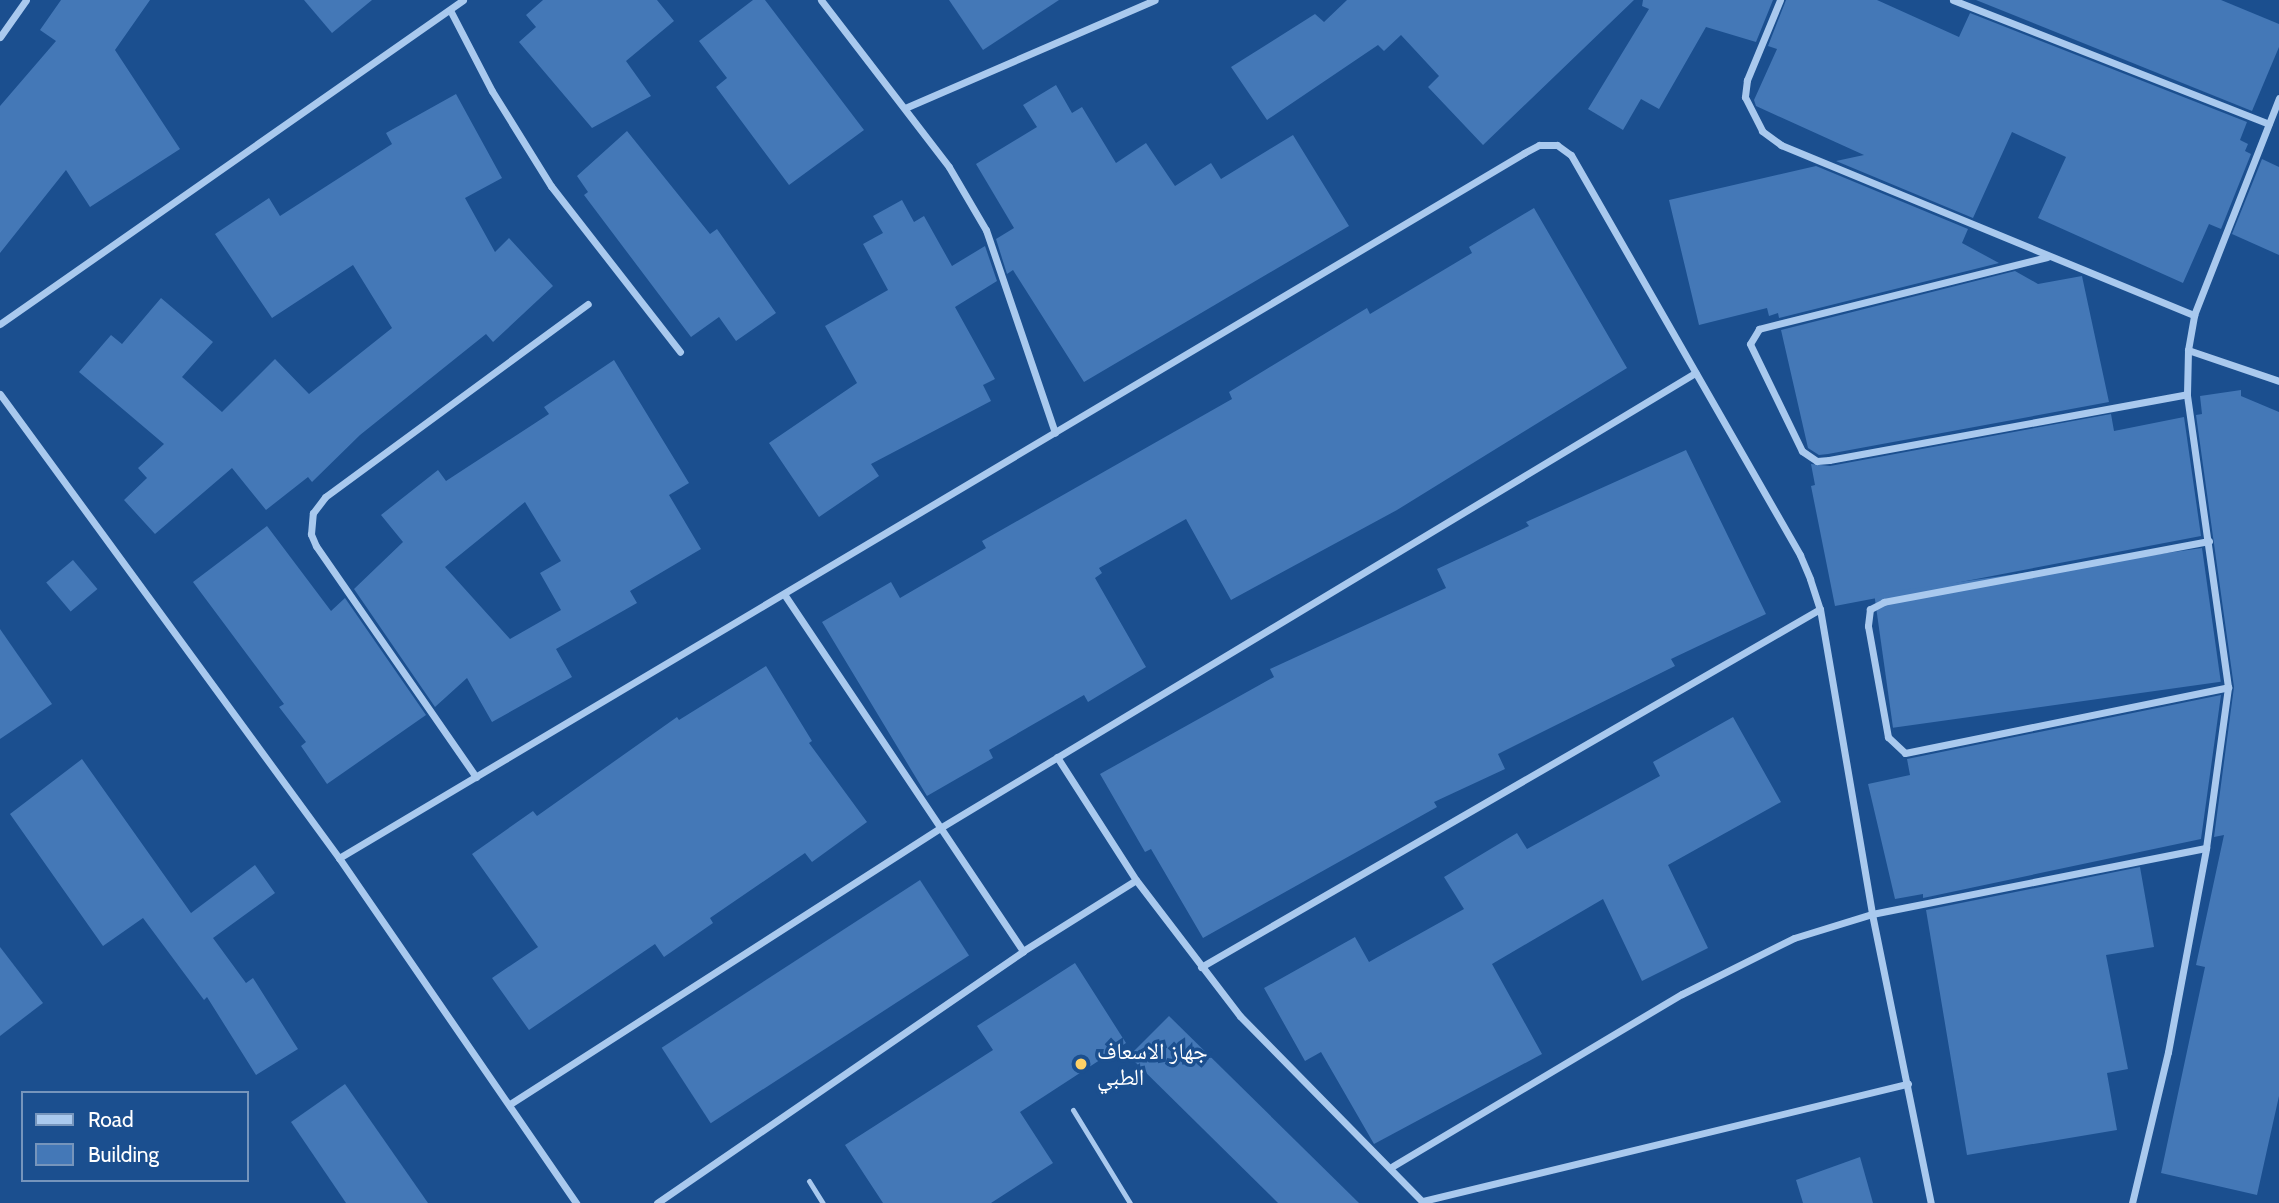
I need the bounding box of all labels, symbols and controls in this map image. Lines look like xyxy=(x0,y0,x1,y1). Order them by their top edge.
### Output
place label: جهاز الاسعاف الطبي xyxy=(1097,1037,1208,1091)
marker: جهاز الاسعاف الطبي xyxy=(1071,1054,1091,1074)
legend xyxy=(21,1091,248,1182)
text: Road xyxy=(88,1107,134,1132)
text: Building xyxy=(88,1142,159,1167)

